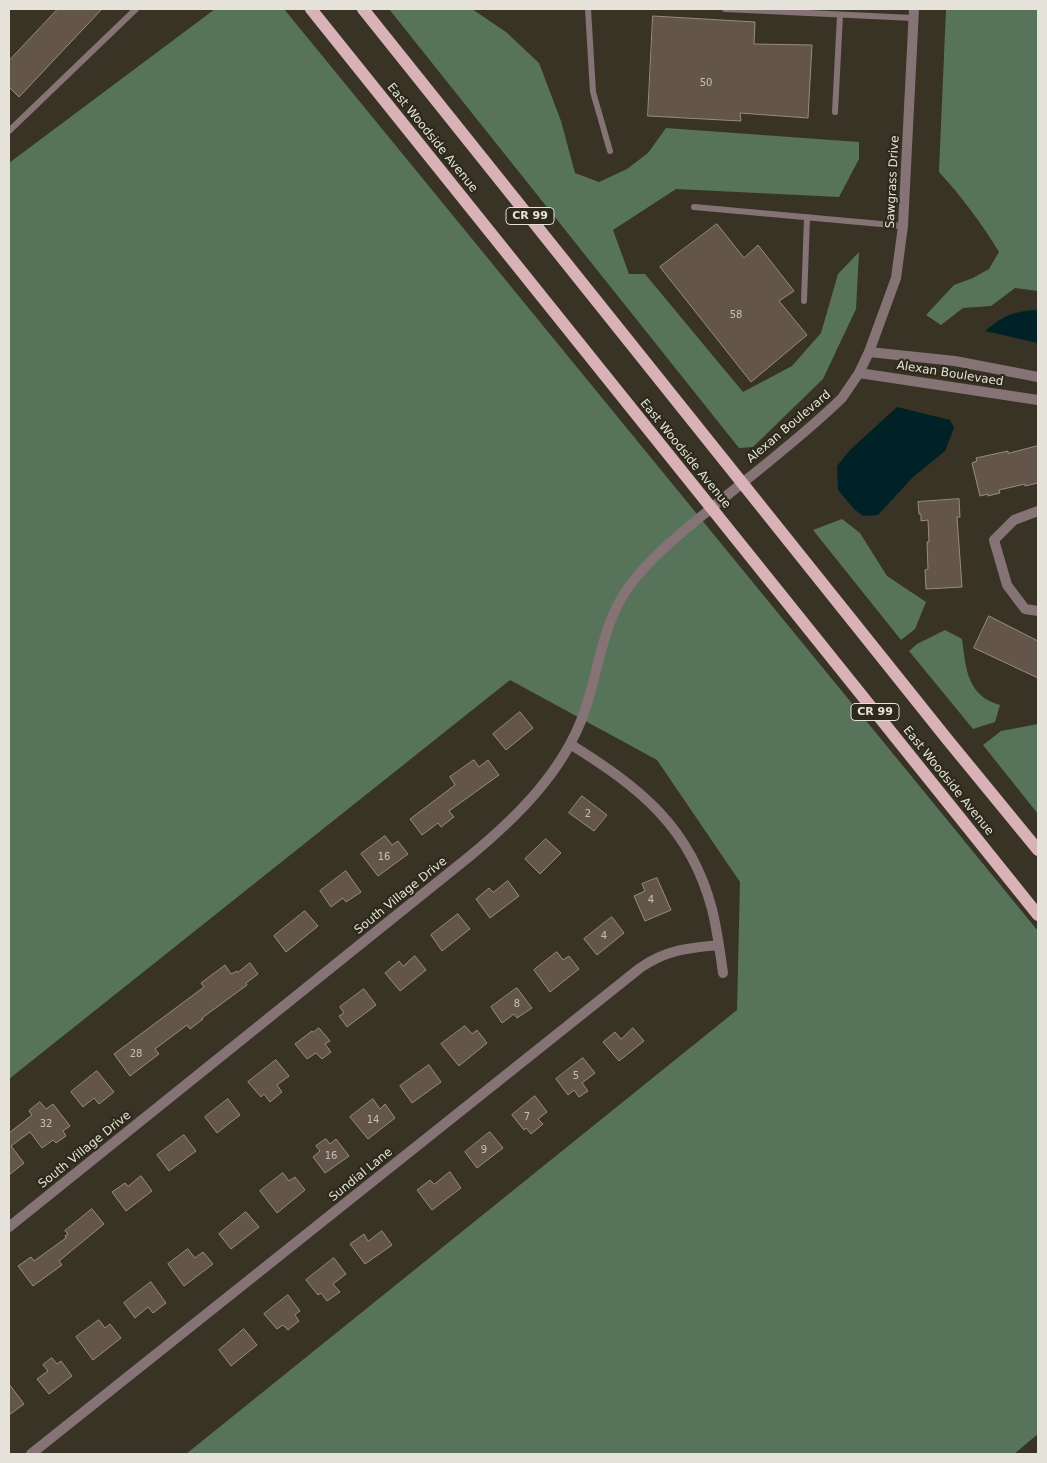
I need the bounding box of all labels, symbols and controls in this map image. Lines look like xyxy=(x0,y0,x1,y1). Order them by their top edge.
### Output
house number: 50 xyxy=(700,77,712,89)
street label: East Woodside Avenue xyxy=(384,81,480,195)
street label: Sawgrass Drive xyxy=(883,135,903,229)
road number: CR 99 xyxy=(506,208,554,225)
house number: 58 xyxy=(730,309,742,321)
street label: Alexan Boulevaed xyxy=(896,358,1004,390)
street label: Alexan Boulevard xyxy=(744,388,834,466)
street label: East Woodside Avenue xyxy=(637,397,733,511)
road number: CR 99 xyxy=(851,704,899,720)
street label: East Woodside Avenue xyxy=(900,724,996,838)
house number: 2 xyxy=(585,808,591,820)
house number: 16 xyxy=(378,851,390,863)
street label: South Village Drive xyxy=(352,854,450,938)
house number: 4 xyxy=(648,894,654,906)
house number: 4 xyxy=(601,930,607,942)
house number: 8 xyxy=(514,998,520,1010)
house number: 28 xyxy=(130,1048,142,1060)
house number: 5 xyxy=(573,1070,579,1082)
street label: South Village Drive xyxy=(36,1108,134,1192)
house number: 7 xyxy=(524,1111,530,1123)
house number: 14 xyxy=(367,1114,379,1126)
house number: 32 xyxy=(40,1118,52,1130)
house number: 9 xyxy=(481,1144,487,1156)
street label: Sundial Lane xyxy=(326,1145,396,1205)
house number: 16 xyxy=(325,1150,337,1162)

